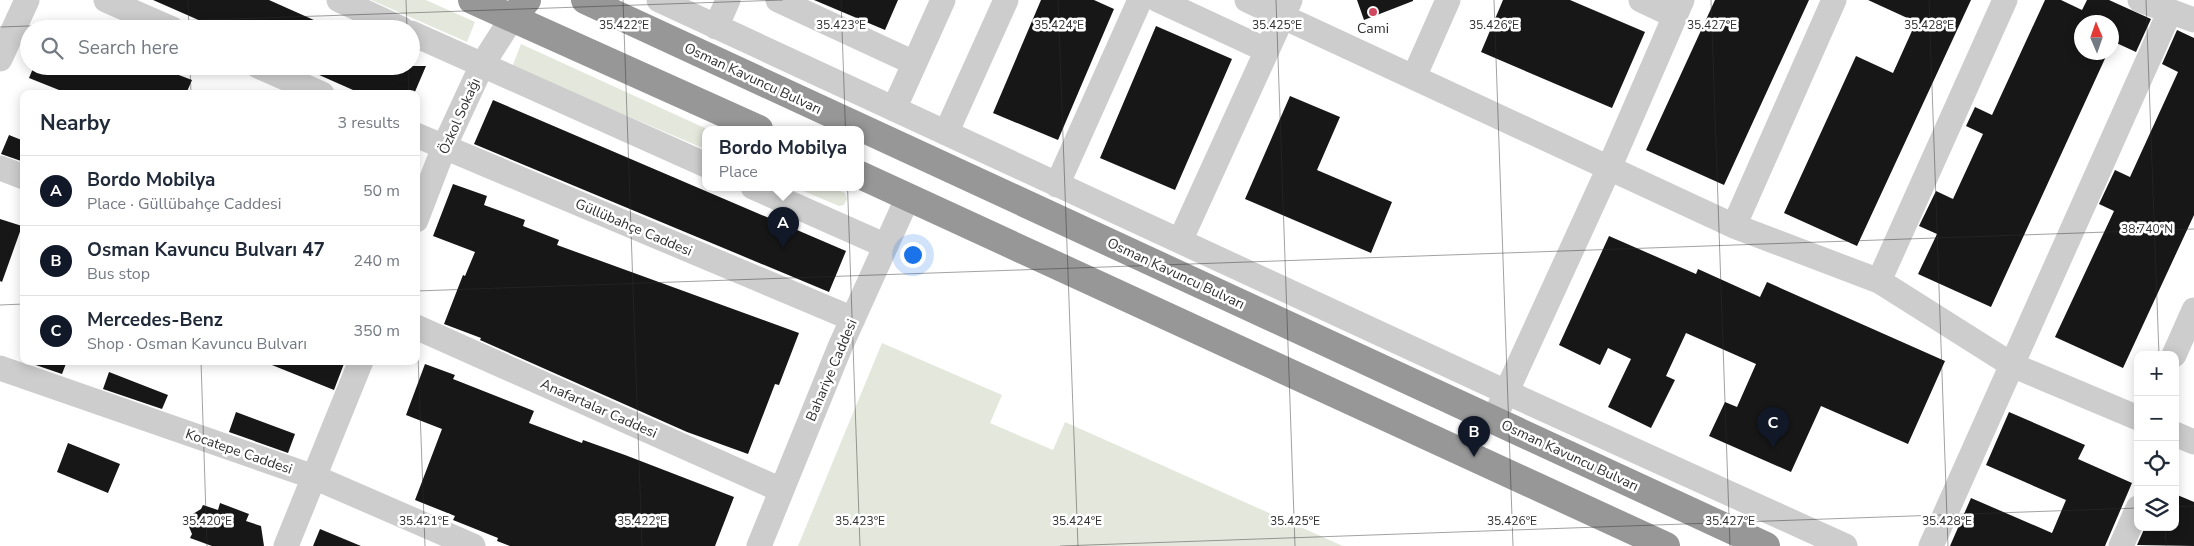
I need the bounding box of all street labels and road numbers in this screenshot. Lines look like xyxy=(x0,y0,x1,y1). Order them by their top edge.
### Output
street label: Osman Kavuncu Bulvarı xyxy=(681,38,825,119)
street label: Özkol Sokağı xyxy=(434,75,485,157)
street label: Güllübahçe Caddesi xyxy=(572,194,695,261)
street label: Osman Kavuncu Bulvarı xyxy=(1104,233,1248,314)
street label: Bahariye Caddesi xyxy=(801,316,862,424)
street label: Anafartalar Caddesi xyxy=(537,374,660,443)
street label: Osman Kavuncu Bulvarı xyxy=(1498,415,1642,496)
street label: Kocatepe Caddesi xyxy=(183,424,295,479)

